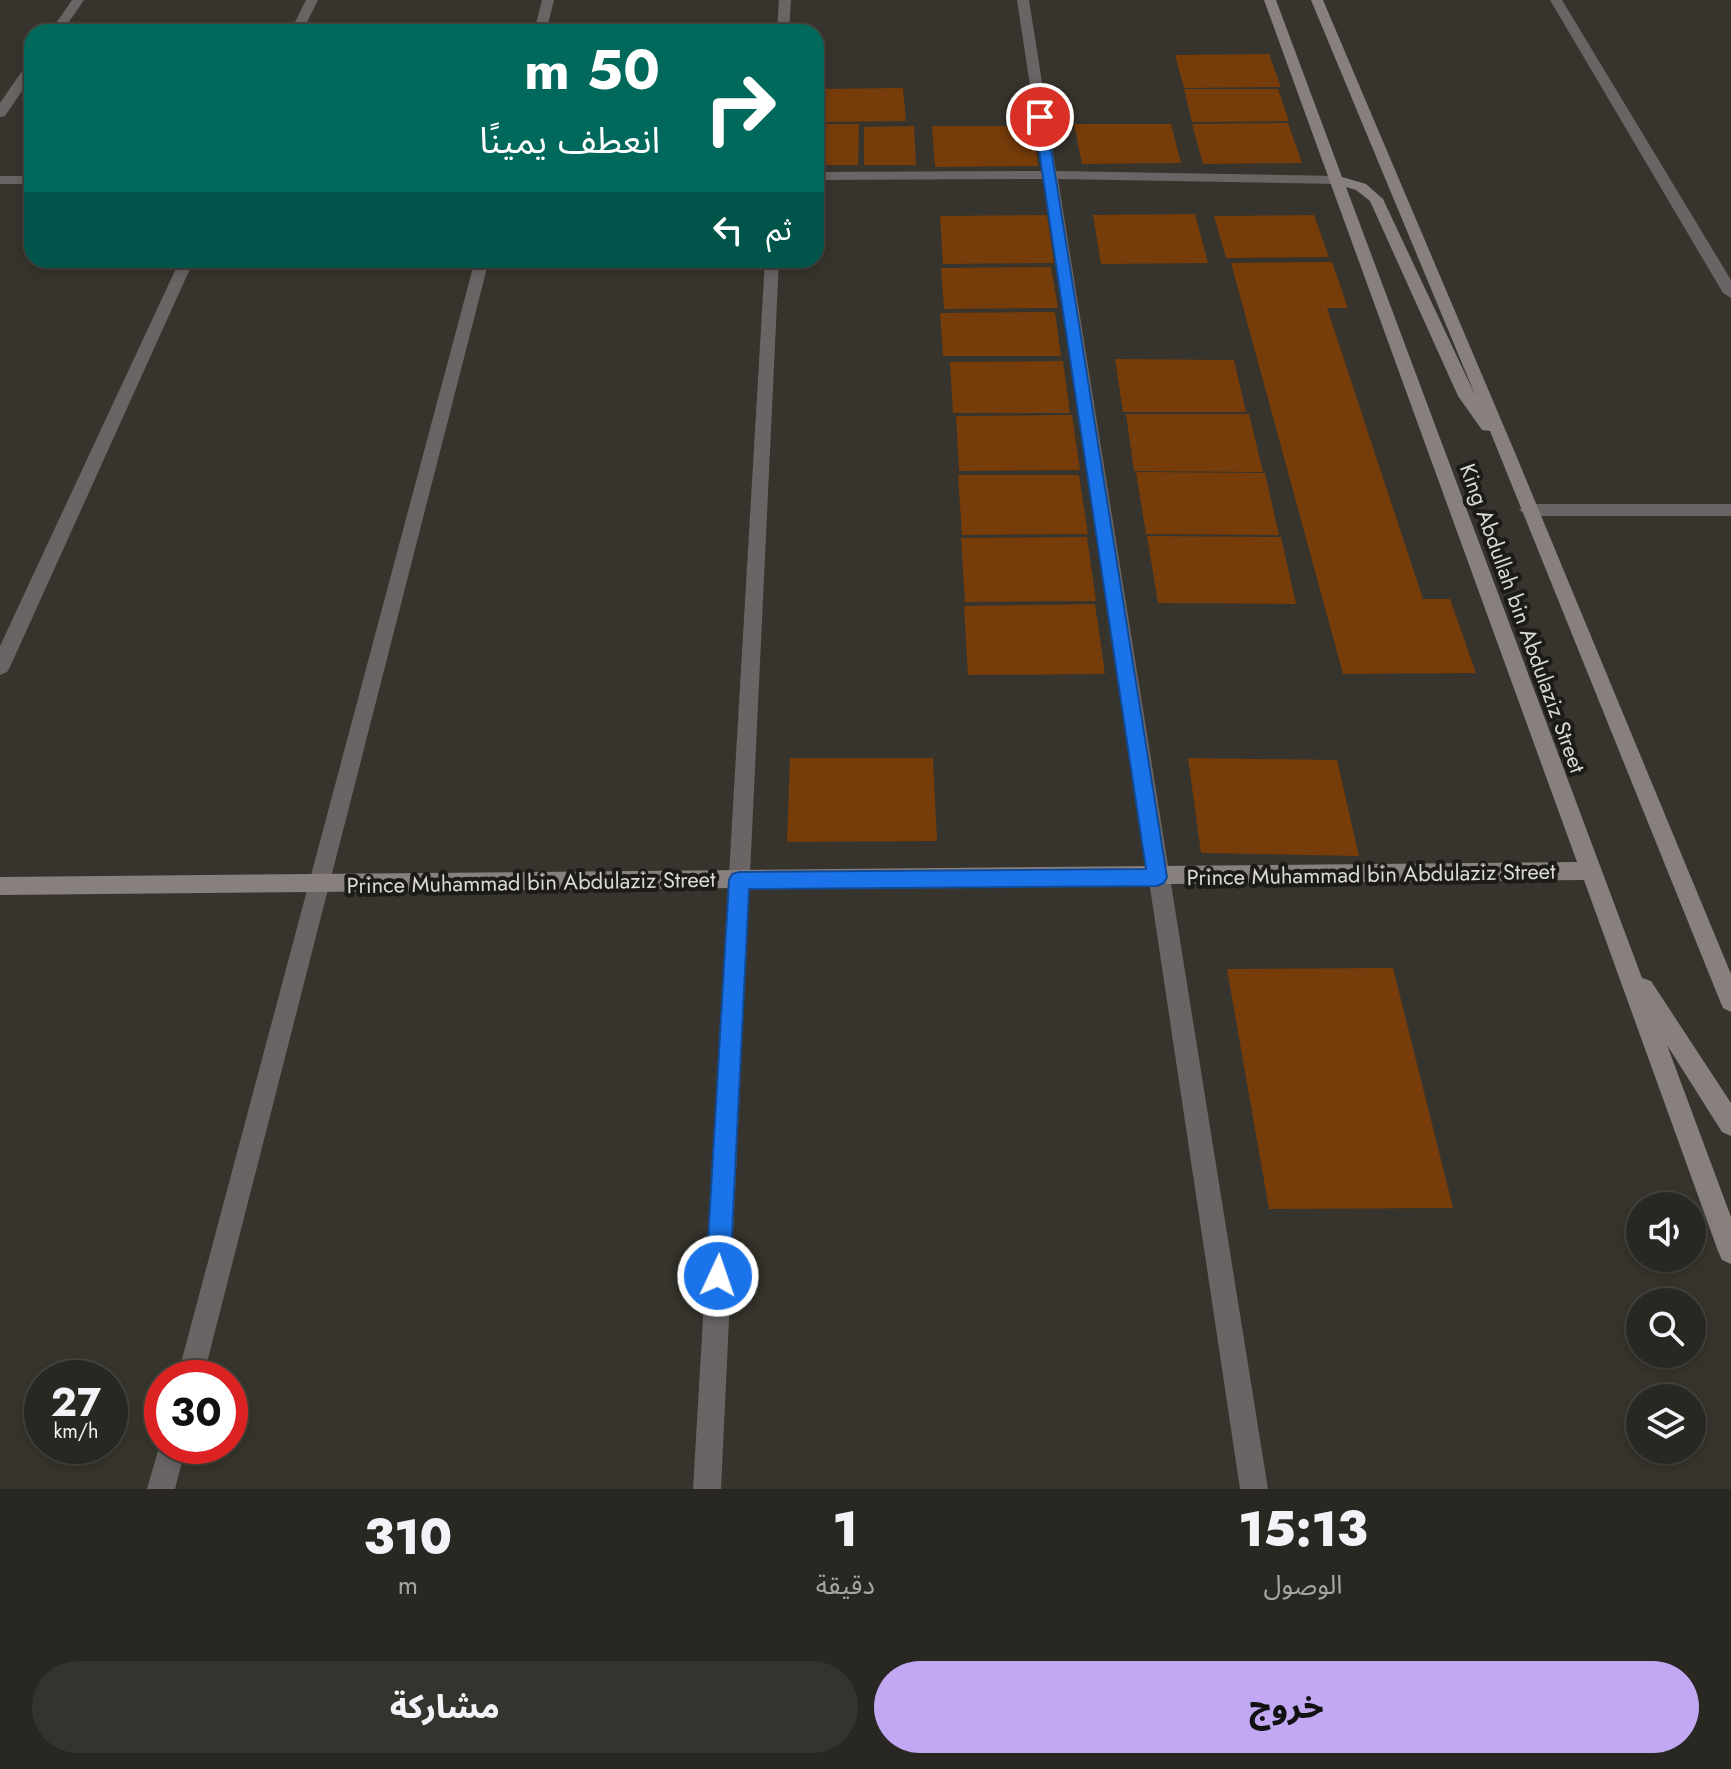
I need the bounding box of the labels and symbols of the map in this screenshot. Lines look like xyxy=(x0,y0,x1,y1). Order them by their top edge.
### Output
pin xyxy=(1006,83,1074,151)
street label: King Abdullah bin Abdulaziz Street xyxy=(1452,459,1594,778)
street label: Prince Muhammad bin Abdulaziz Street xyxy=(1186,855,1556,893)
street label: Prince Muhammad bin Abdulaziz Street xyxy=(346,863,716,901)
position arrow xyxy=(676,1234,760,1318)
speed limit sign: 30 xyxy=(144,1360,248,1464)

